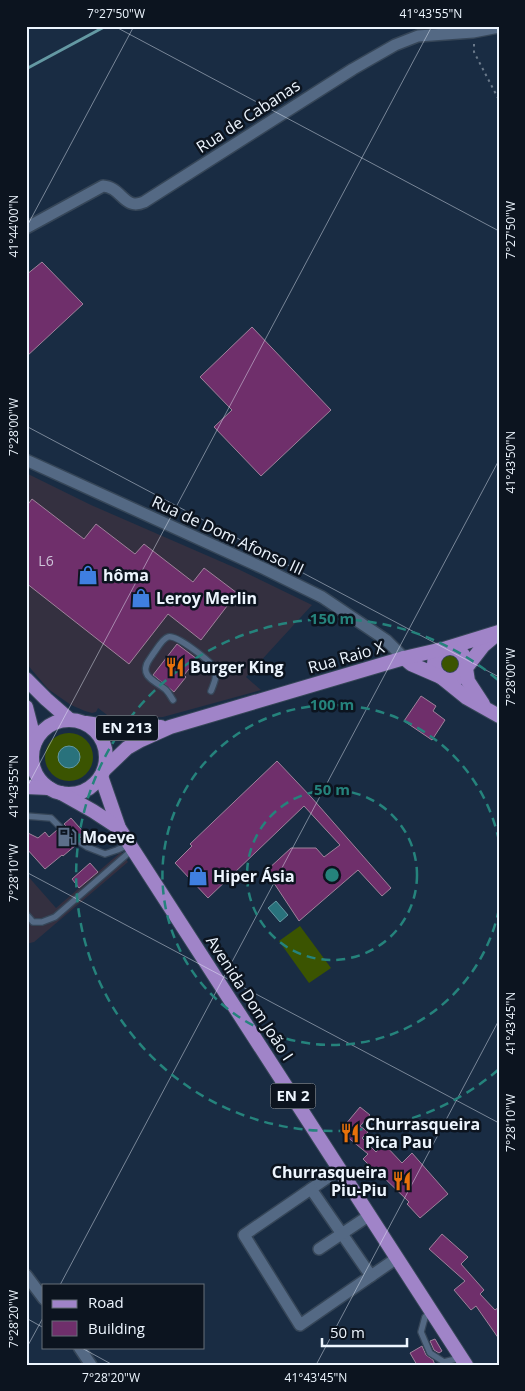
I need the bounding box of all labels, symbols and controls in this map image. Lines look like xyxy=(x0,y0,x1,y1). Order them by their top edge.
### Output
text: 7°27'50"W xyxy=(87,5,145,22)
text: 41°43'55"N xyxy=(400,5,462,22)
street label: Rua de Cabanas xyxy=(192,74,304,158)
text: 41°44'00"N xyxy=(5,195,22,257)
text: 7°27'50"W xyxy=(502,201,519,259)
text: 7°28'00"W xyxy=(5,398,22,456)
text: 41°43'50"N xyxy=(502,431,519,493)
street label: Rua de Dom Afonso III xyxy=(148,490,308,580)
house number: L6 xyxy=(38,551,54,570)
shop icon: hôma xyxy=(77,564,99,586)
place label: hôma xyxy=(103,564,149,586)
shop icon: Leroy Merlin xyxy=(130,587,152,609)
place label: Leroy Merlin xyxy=(156,587,257,609)
text: 150 m xyxy=(310,608,354,628)
street label: Rua Raio X xyxy=(305,635,388,678)
text: 7°28'00"W xyxy=(502,648,519,706)
restaurant icon: Burger King xyxy=(164,656,186,678)
place label: Burger King xyxy=(190,656,284,678)
text: 100 m xyxy=(310,694,354,714)
road number: EN 213 xyxy=(96,716,158,740)
text: 41°43'55"N xyxy=(5,755,22,817)
text: 50 m xyxy=(314,779,350,799)
fuel station icon: Moeve xyxy=(56,826,78,848)
place label: Moeve xyxy=(82,826,135,848)
text: 7°28'10"W xyxy=(5,844,22,902)
shop icon: Hiper Ásia xyxy=(187,865,209,887)
place label: Hiper Ásia xyxy=(213,865,295,887)
centre of rings xyxy=(323,866,341,884)
street label: Avenida Dom João I xyxy=(201,931,299,1065)
text: 41°43'45"N xyxy=(502,992,519,1054)
road number: EN 2 xyxy=(270,1084,316,1108)
text: 7°28'10"W xyxy=(502,1094,519,1152)
place label: Churrasqueira Pica Pau xyxy=(365,1113,480,1153)
restaurant icon: Churrasqueira Pica Pau xyxy=(339,1122,361,1144)
place label: Churrasqueira Piu-Piu xyxy=(272,1161,387,1201)
restaurant icon: Churrasqueira Piu-Piu xyxy=(391,1170,413,1192)
legend xyxy=(42,1284,205,1348)
text: 7°28'20"W xyxy=(5,1290,22,1348)
text: Road xyxy=(88,1292,124,1312)
scale bar xyxy=(322,1316,408,1348)
text: Building xyxy=(88,1318,145,1338)
text: 50 m xyxy=(330,1322,365,1342)
text: 7°28'20"W xyxy=(82,1369,140,1386)
text: 41°43'45"N xyxy=(285,1369,347,1386)

